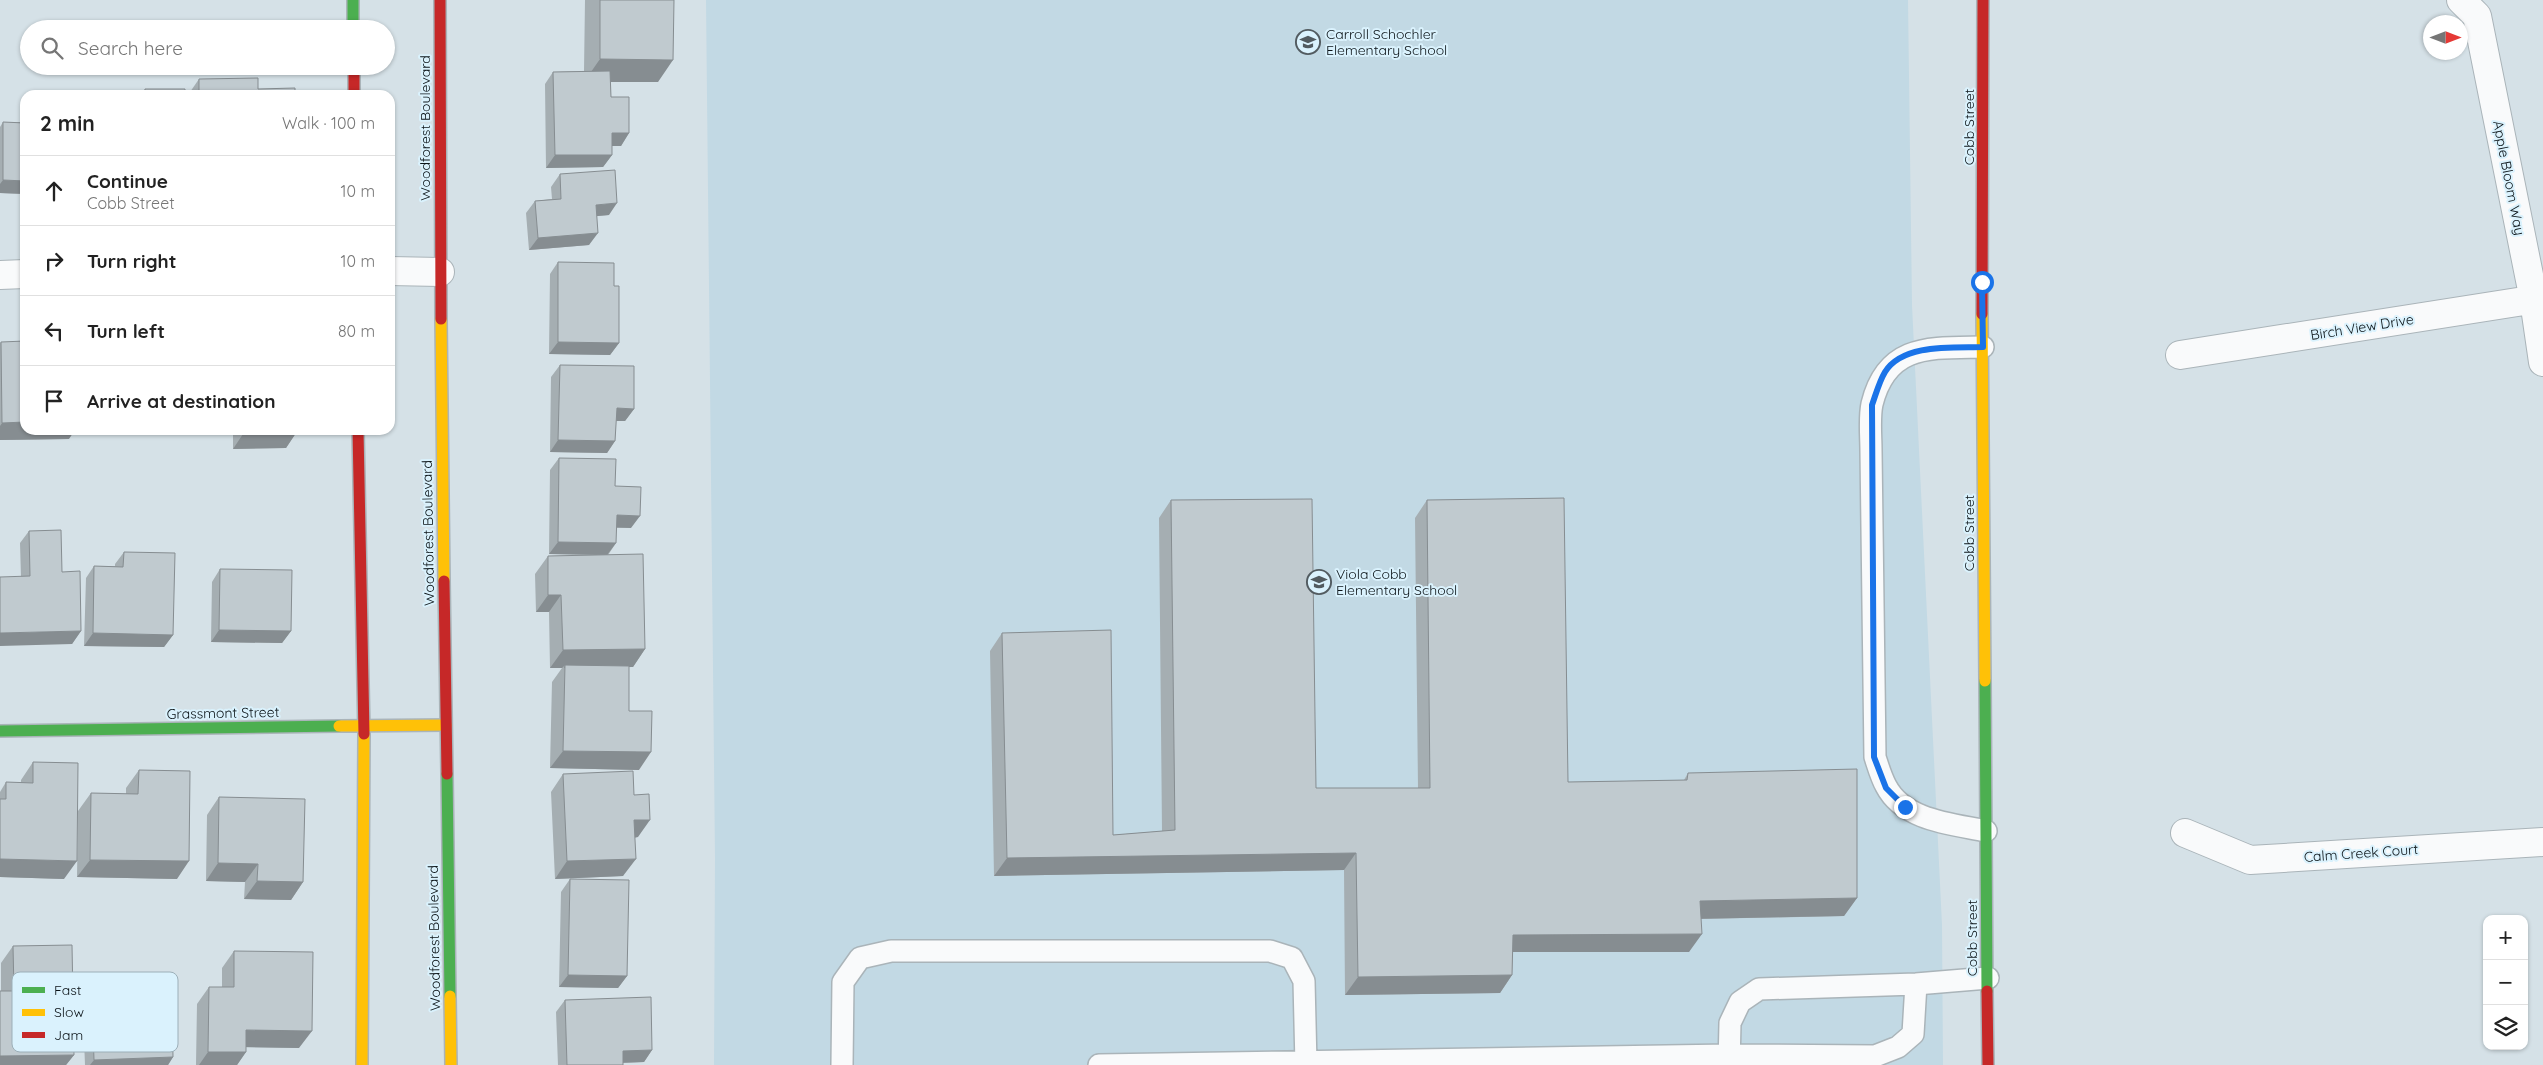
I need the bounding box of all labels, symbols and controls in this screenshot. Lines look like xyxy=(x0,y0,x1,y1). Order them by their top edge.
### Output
north arrow xyxy=(2423,15,2468,60)
search box xyxy=(20,20,395,75)
place label: Carroll Schochler Elementary School xyxy=(1326,25,1447,59)
school or university icon: Carroll Schochler Elementary School xyxy=(1295,29,1321,55)
icon: search xyxy=(38,34,66,62)
text: Search here xyxy=(78,36,183,60)
street label: Woodforest Boulevard xyxy=(416,55,434,201)
street label: Cobb Street xyxy=(1960,88,1978,165)
text: 2 min xyxy=(40,110,95,136)
text: Walk · 100 m xyxy=(282,113,375,133)
street label: Apple Bloom Way xyxy=(2489,119,2529,237)
text: Continue xyxy=(87,169,168,193)
icon: ahead xyxy=(40,177,68,205)
text: 10 m xyxy=(341,181,375,201)
text: Cobb Street xyxy=(87,193,175,213)
icon: right xyxy=(40,247,68,275)
text: Turn right xyxy=(87,249,176,273)
text: 10 m xyxy=(341,251,375,271)
route start xyxy=(1971,271,1994,294)
street label: Birch View Drive xyxy=(2309,310,2415,344)
icon: left xyxy=(40,317,68,345)
text: Turn left xyxy=(87,319,165,343)
text: 80 m xyxy=(338,321,375,341)
icon: arrive xyxy=(40,387,68,415)
text: Arrive at destination xyxy=(87,389,276,413)
street label: Woodforest Boulevard xyxy=(418,460,438,606)
street label: Cobb Street xyxy=(1960,494,1978,571)
place label: Viola Cobb Elementary School xyxy=(1336,565,1457,599)
school or university icon: Viola Cobb Elementary School xyxy=(1306,569,1332,595)
street label: Grassmont Street xyxy=(166,703,280,723)
route end xyxy=(1894,796,1917,819)
street label: Calm Creek Court xyxy=(2303,840,2419,866)
street label: Woodforest Boulevard xyxy=(424,865,444,1011)
street label: Cobb Street xyxy=(1963,899,1981,976)
map controls xyxy=(2483,915,2528,1050)
button: + xyxy=(2483,915,2528,960)
button: − xyxy=(2483,960,2528,1005)
legend xyxy=(12,972,178,1052)
text: Fast xyxy=(54,981,82,999)
text: Slow xyxy=(54,1003,84,1021)
button: layers xyxy=(2483,1005,2528,1050)
text: Jam xyxy=(54,1026,83,1044)

